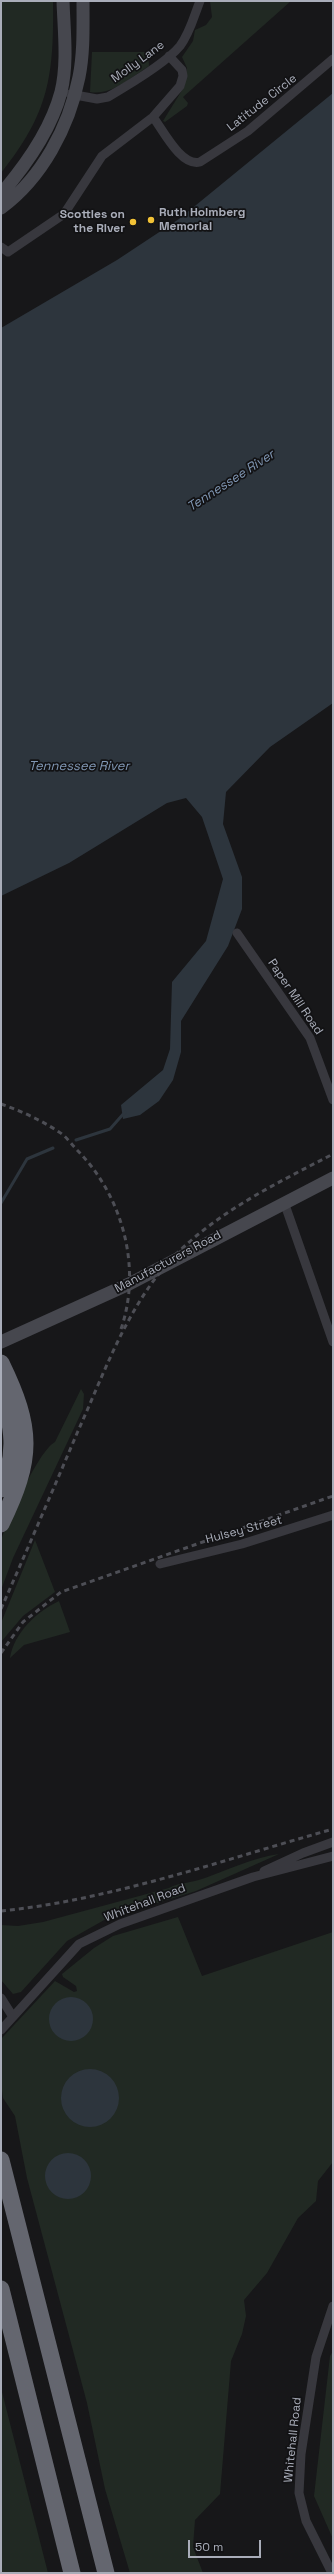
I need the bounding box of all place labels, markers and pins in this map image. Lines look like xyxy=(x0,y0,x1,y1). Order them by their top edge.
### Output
place label: Ruth Holmberg Memorial xyxy=(159,206,245,234)
place label: Scotties on the River xyxy=(60,208,125,236)
marker: Ruth Holmberg Memorial xyxy=(146,215,156,225)
marker: Scotties on the River xyxy=(128,217,138,227)

